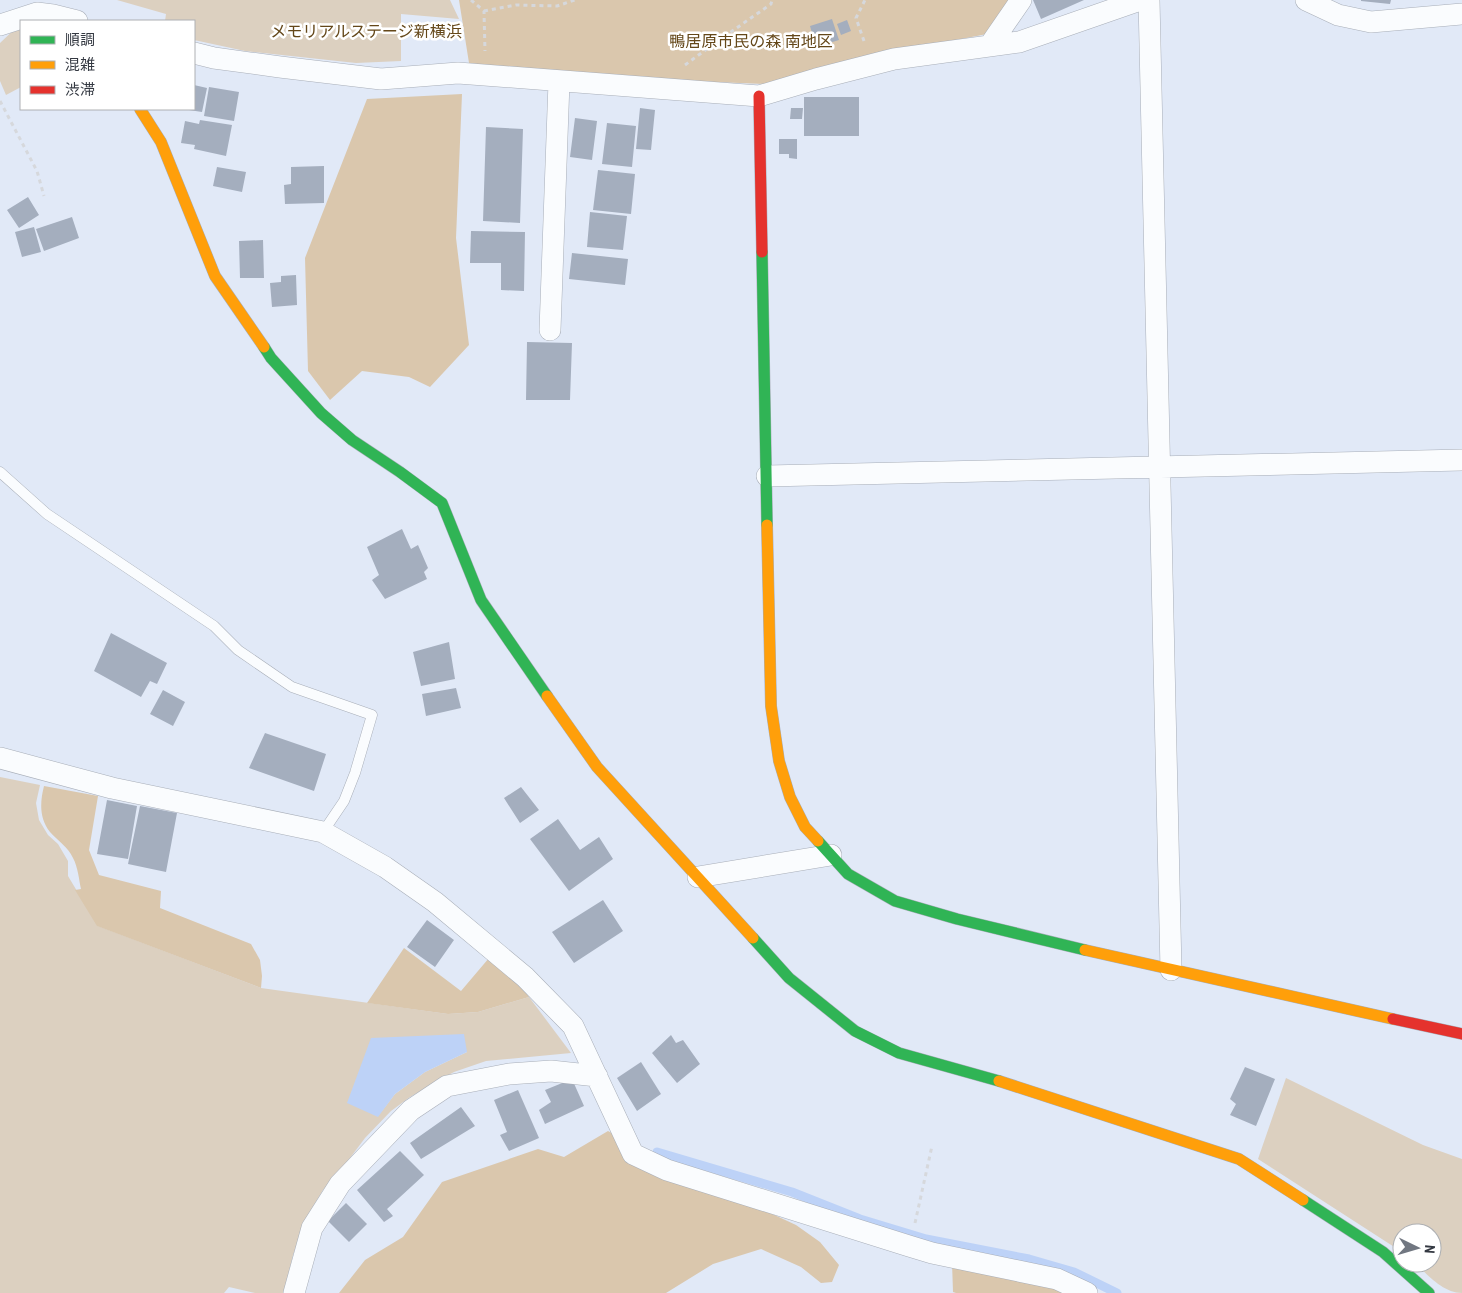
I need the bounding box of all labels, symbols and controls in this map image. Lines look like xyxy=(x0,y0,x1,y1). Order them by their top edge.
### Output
legend xyxy=(20,20,195,110)
park label: メモリアルステージ新横浜 xyxy=(270,22,462,41)
text: 順調 xyxy=(65,31,95,49)
park label: 鴨居原市民の森 南地区 xyxy=(669,32,833,51)
text: 混雑 xyxy=(65,56,95,74)
text: 渋滞 xyxy=(65,81,95,99)
north arrow xyxy=(1392,1223,1442,1273)
text: N xyxy=(1422,1244,1438,1254)

